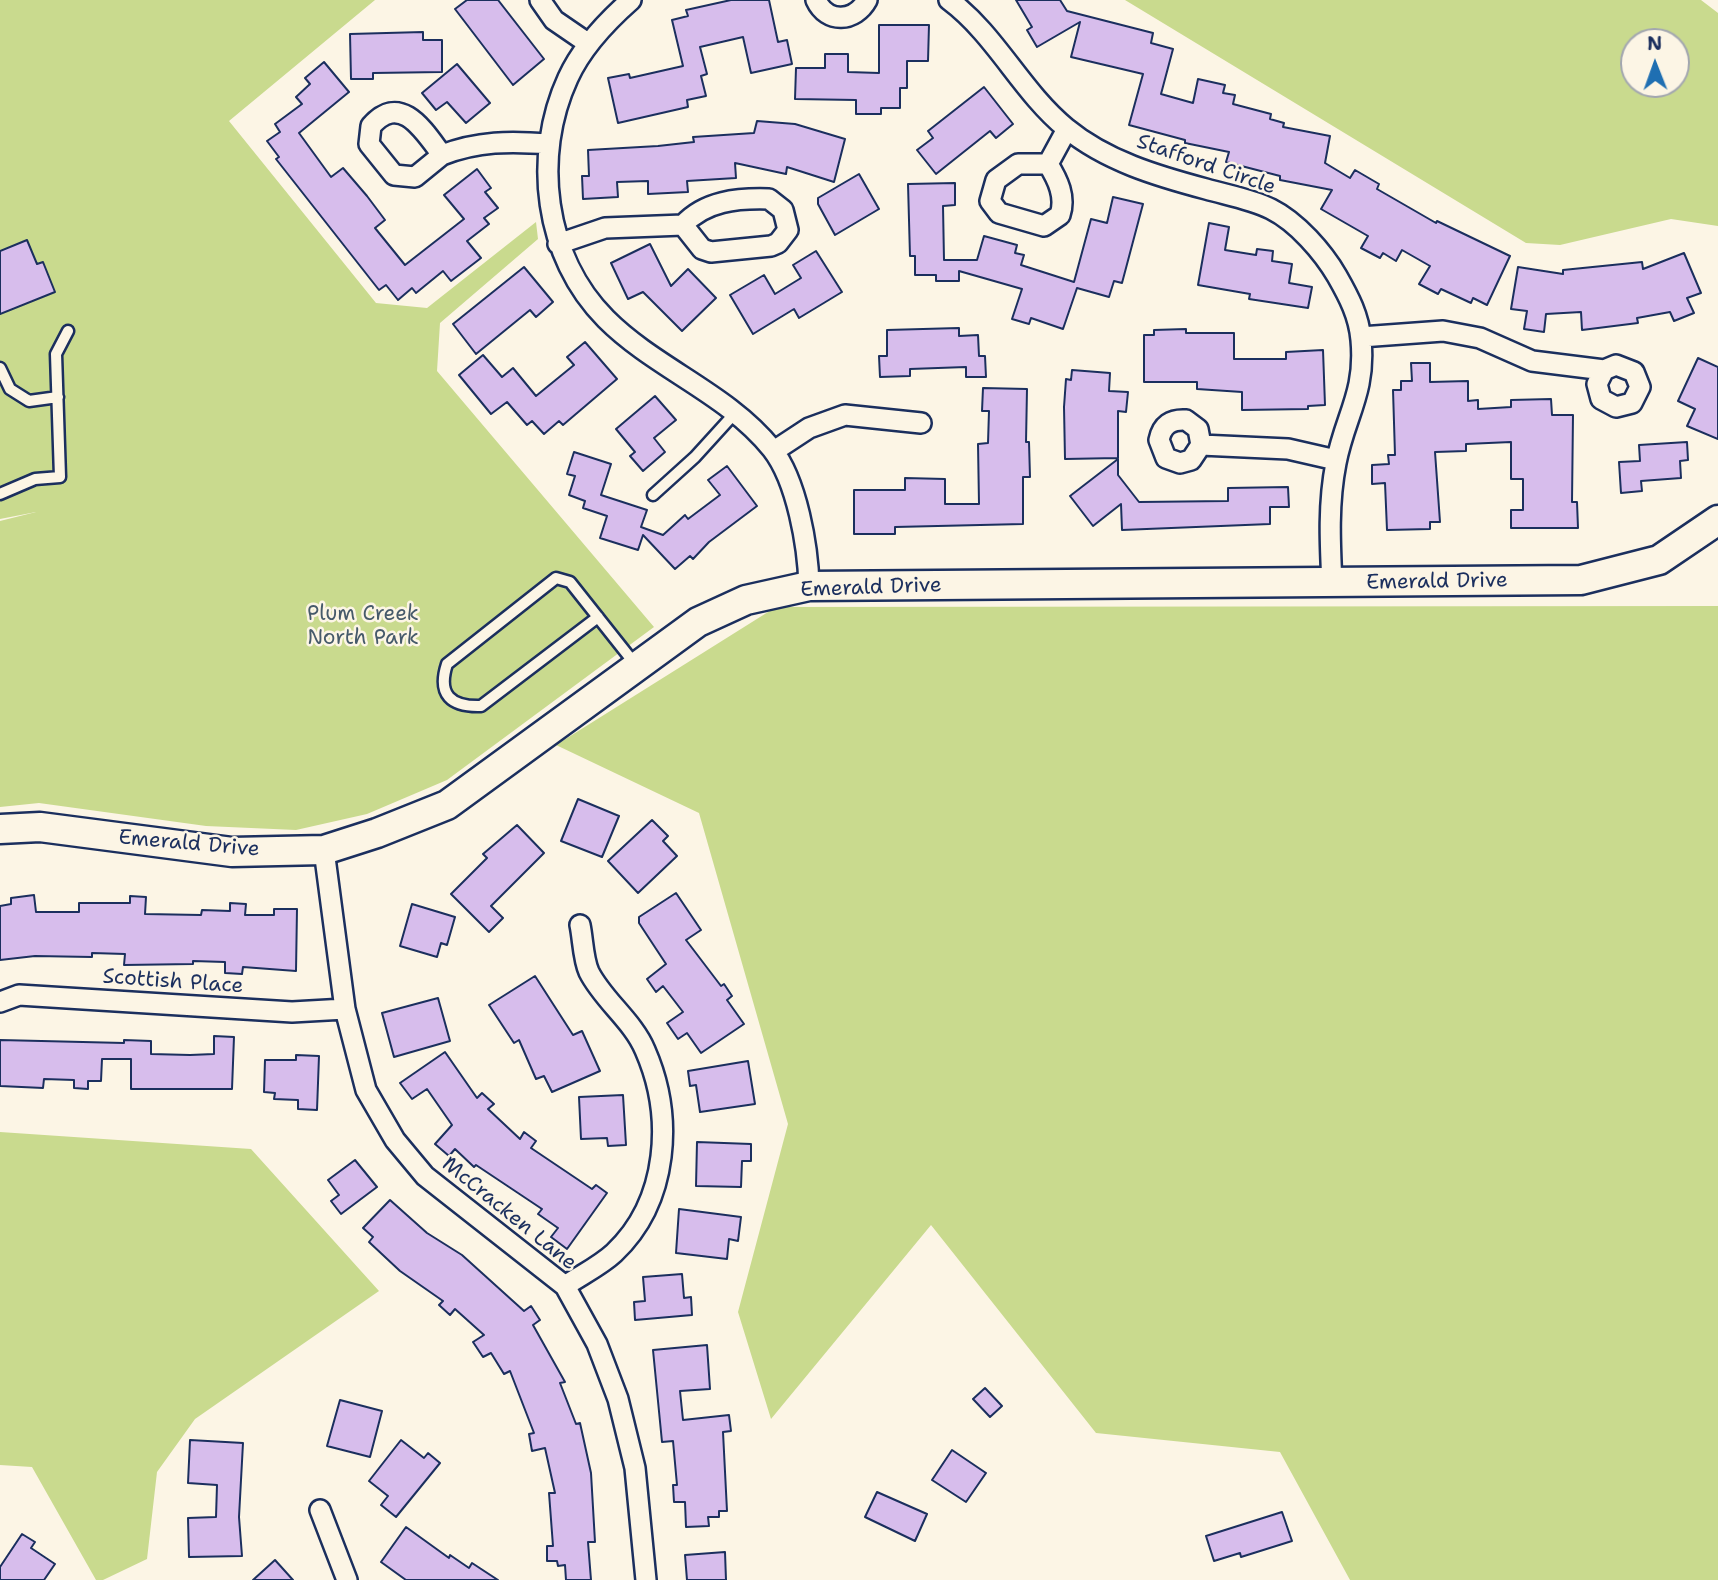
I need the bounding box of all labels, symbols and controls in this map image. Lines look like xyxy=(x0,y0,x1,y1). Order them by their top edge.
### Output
north arrow xyxy=(1620,28,1690,98)
text: N xyxy=(1647,31,1662,56)
street label: Stafford Circle xyxy=(1133,129,1279,201)
street label: Emerald Drive xyxy=(1366,568,1508,596)
street label: Emerald Drive xyxy=(800,573,942,603)
park label: Plum Creek North Park xyxy=(307,602,419,652)
street label: Emerald Drive xyxy=(117,825,261,863)
street label: Scottish Place xyxy=(102,965,244,999)
street label: McCracken Lane xyxy=(437,1152,581,1276)

